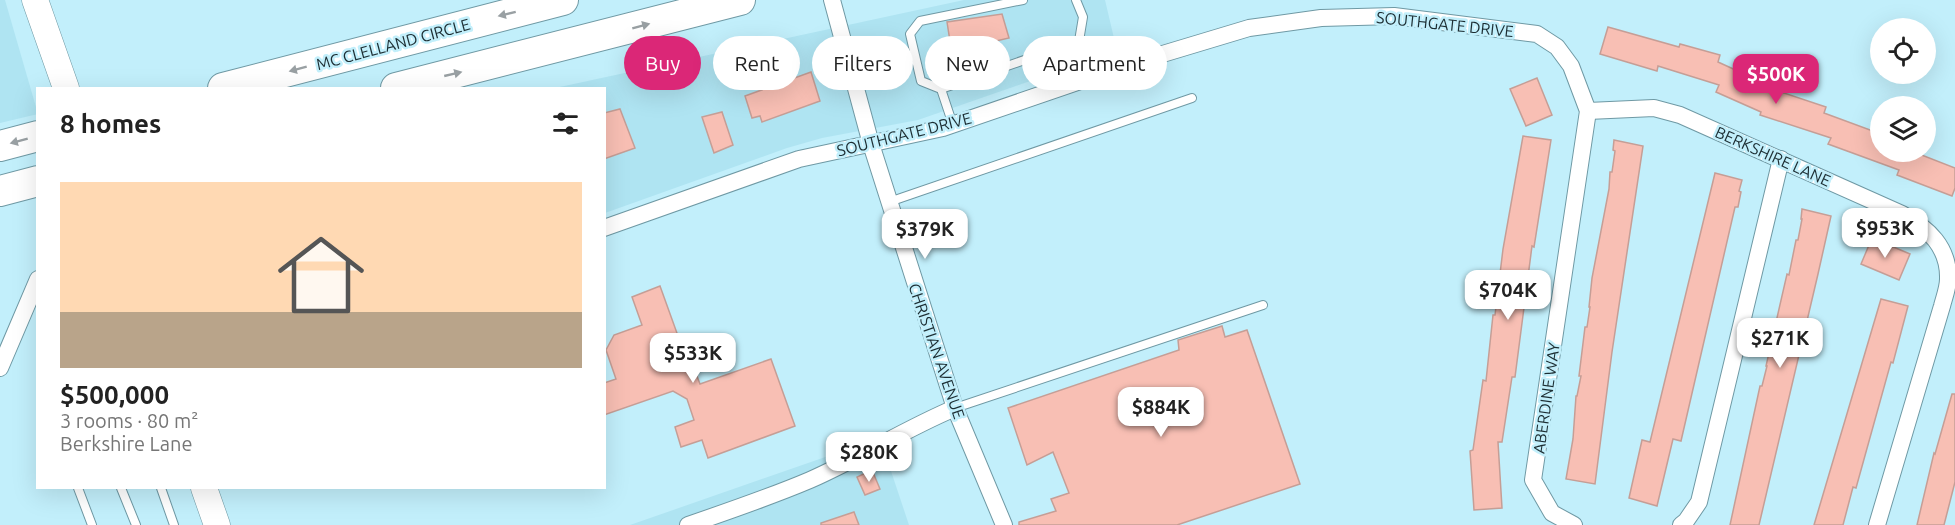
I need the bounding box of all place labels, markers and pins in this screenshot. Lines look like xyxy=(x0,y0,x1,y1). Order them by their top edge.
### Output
pin: $500K xyxy=(1734,54,1818,105)
pin: $953K xyxy=(1843,208,1927,259)
pin: $379K xyxy=(883,209,967,260)
pin: $704K xyxy=(1466,270,1550,321)
pin: $271K xyxy=(1738,318,1822,369)
pin: $533K xyxy=(651,333,735,384)
pin: $884K xyxy=(1119,387,1203,438)
pin: $280K xyxy=(827,432,911,483)

